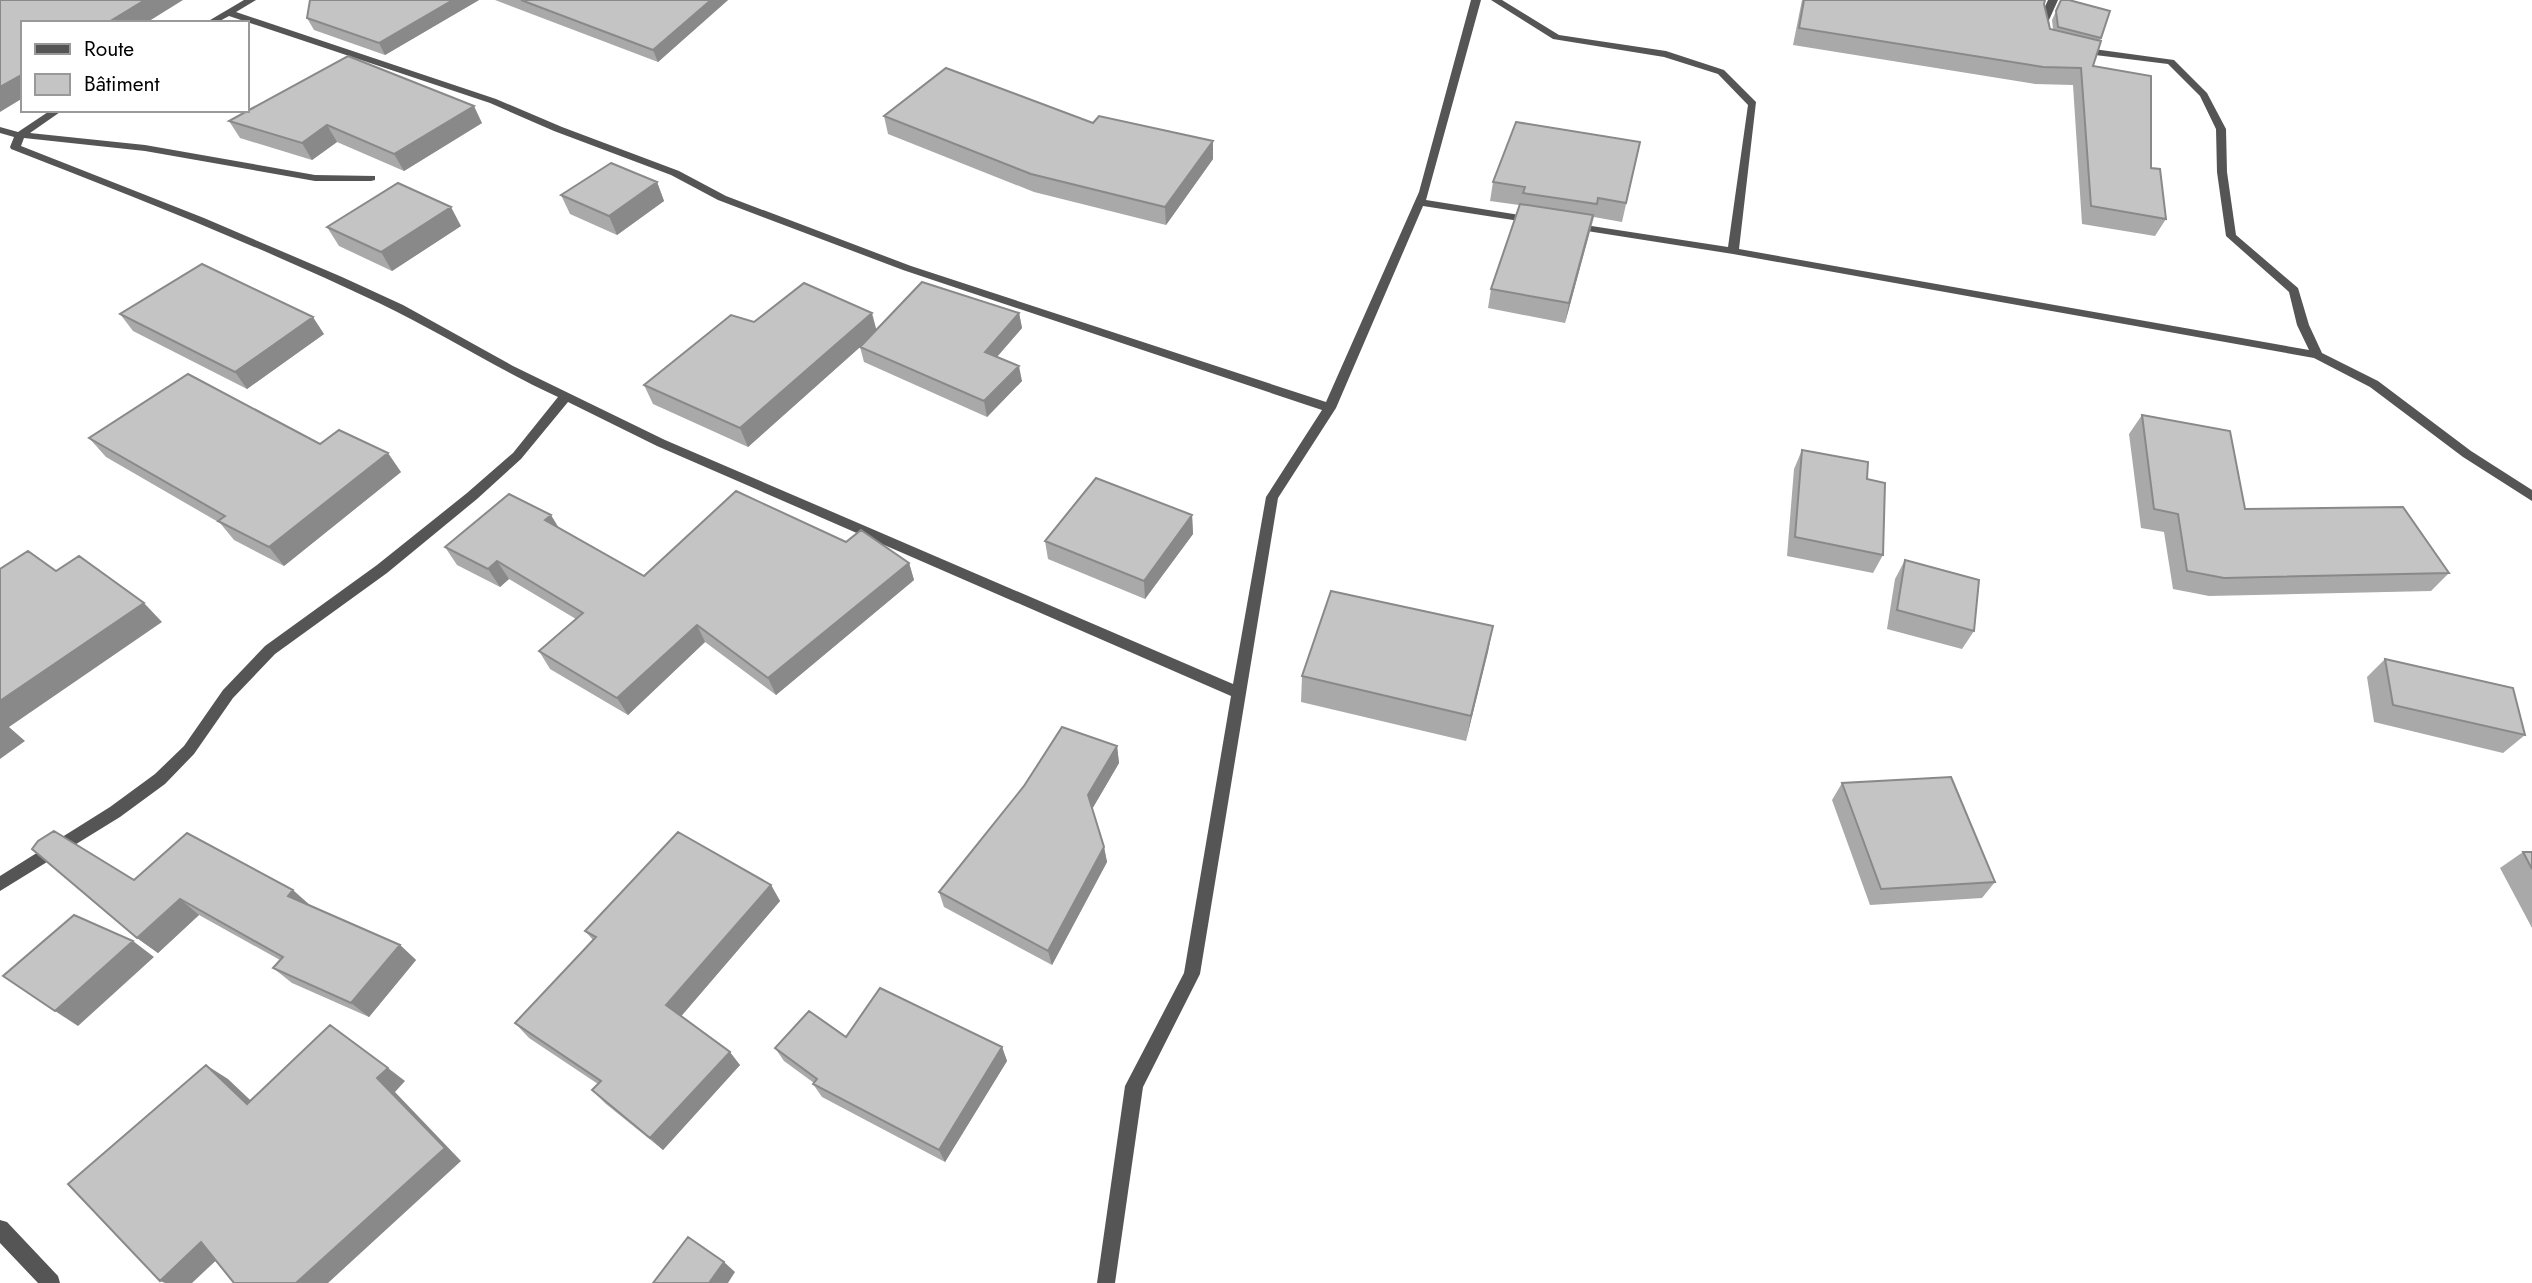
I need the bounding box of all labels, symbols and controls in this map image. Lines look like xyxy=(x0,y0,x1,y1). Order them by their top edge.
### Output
legend xyxy=(21,21,248,112)
text: Route xyxy=(84,34,134,64)
text: Bâtiment xyxy=(84,69,160,99)

